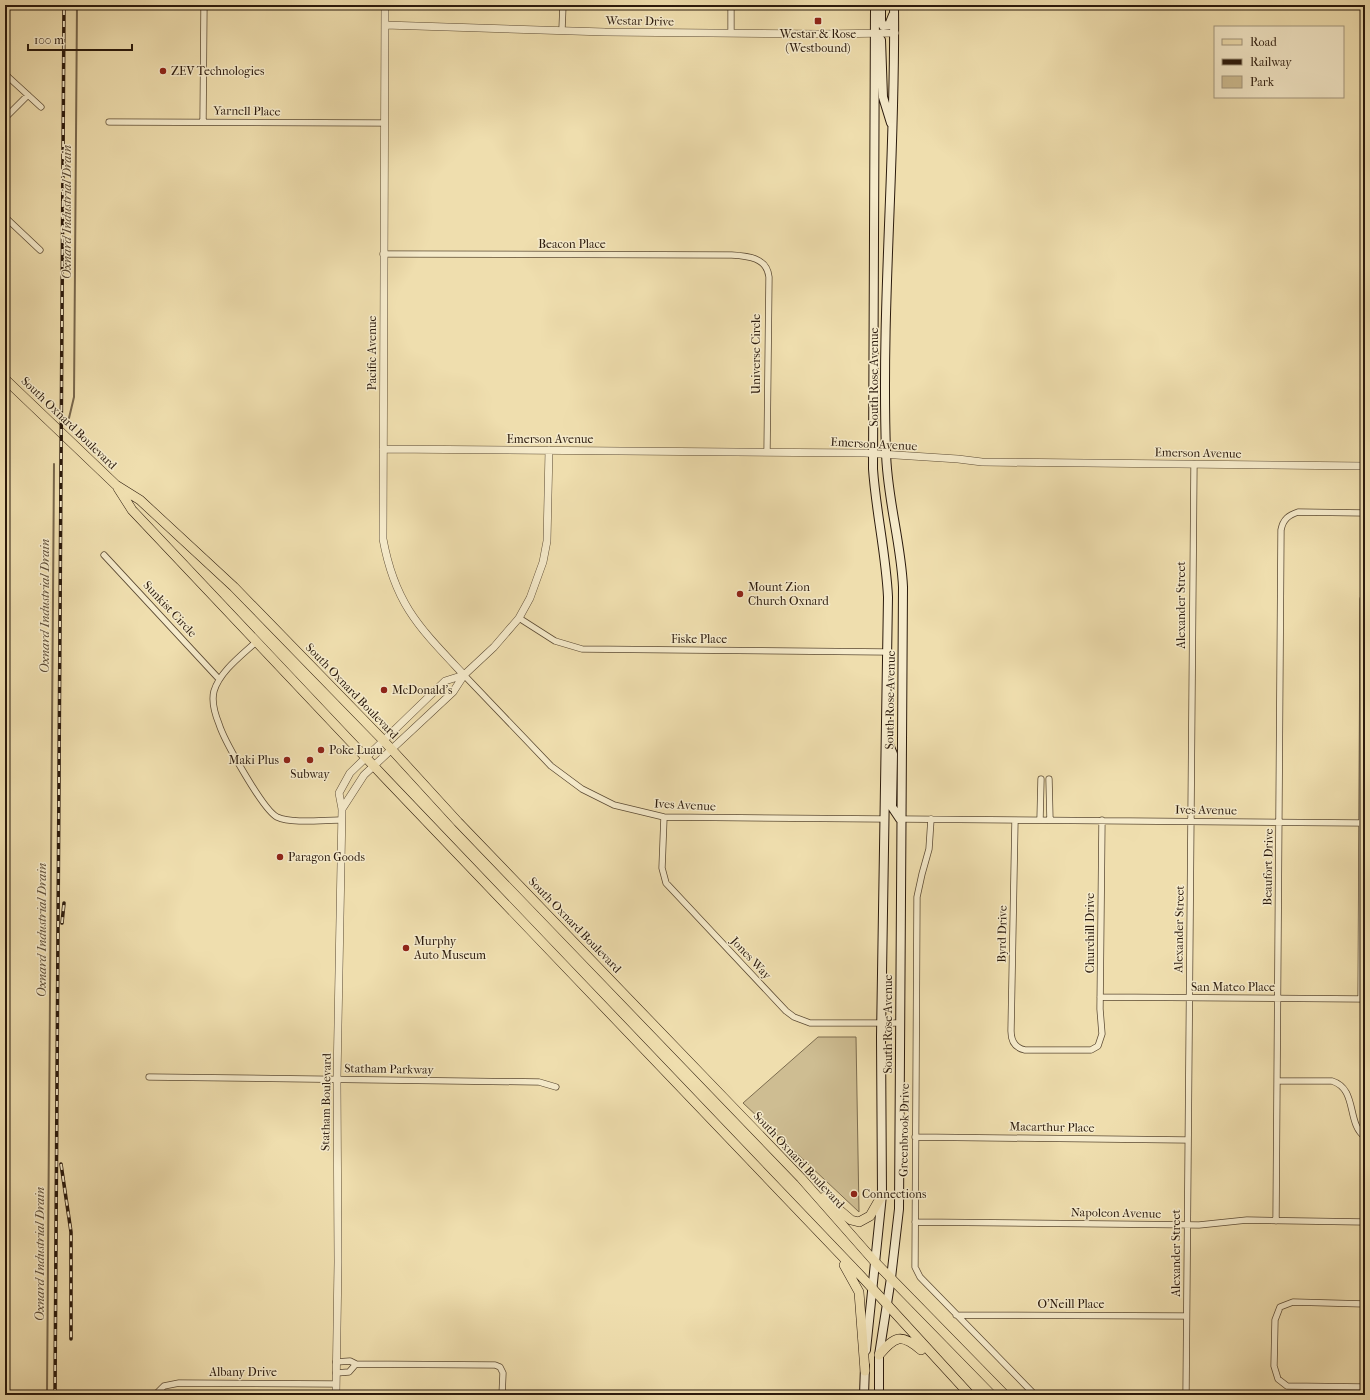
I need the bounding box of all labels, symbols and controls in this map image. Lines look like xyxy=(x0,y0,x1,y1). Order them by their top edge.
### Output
street label: Westar Drive xyxy=(605,13,674,29)
marker: Westar & Rose (Westbound) xyxy=(813,16,823,26)
scale bar xyxy=(28,26,132,52)
legend xyxy=(1214,26,1344,98)
place label: Westar & Rose (Westbound) xyxy=(779,27,856,55)
text: 100 m xyxy=(34,33,64,47)
text: Road xyxy=(1250,35,1277,49)
text: Railway xyxy=(1250,55,1292,69)
place label: ZEV Technologies xyxy=(171,64,265,78)
marker: ZEV Technologies xyxy=(158,66,168,76)
text: Park xyxy=(1250,75,1275,89)
street label: Yarnell Place xyxy=(212,103,281,119)
water label: Oxnard Industrial Drain xyxy=(59,145,74,279)
street label: Beacon Place xyxy=(538,237,606,251)
street label: Universe Circle xyxy=(749,314,763,394)
street label: Pacific Avenue xyxy=(365,316,379,390)
street label: South Rose Avenue xyxy=(867,328,881,426)
street label: South Oxnard Boulevard xyxy=(18,374,120,473)
street label: Emerson Avenue xyxy=(507,432,594,446)
street label: Emerson Avenue xyxy=(830,435,918,453)
street label: Emerson Avenue xyxy=(1154,445,1242,461)
water label: Oxnard Industrial Drain xyxy=(37,539,52,673)
street label: Alexander Street xyxy=(1174,561,1188,650)
street label: Sunkist Circle xyxy=(140,578,200,640)
place label: Mount Zion Church Oxnard xyxy=(748,580,829,608)
marker: Mount Zion Church Oxnard xyxy=(735,589,745,599)
street label: Fiske Place xyxy=(671,632,727,646)
street label: South Oxnard Boulevard xyxy=(303,640,402,742)
street label: South Rose Avenue xyxy=(882,650,898,750)
place label: McDonald's xyxy=(392,683,453,697)
marker: McDonald's xyxy=(379,685,389,695)
place label: Poke Luau xyxy=(329,743,383,757)
marker: Poke Luau xyxy=(316,745,326,755)
place label: Maki Plus xyxy=(228,753,280,767)
marker: Maki Plus xyxy=(282,755,292,765)
marker: Subway xyxy=(305,755,315,765)
place label: Subway xyxy=(290,767,330,781)
street label: Ives Avenue xyxy=(654,796,716,814)
street label: Ives Avenue xyxy=(1175,802,1237,818)
street label: Beaufort Drive xyxy=(1260,828,1276,906)
place label: Paragon Goods xyxy=(288,850,365,864)
marker: Paragon Goods xyxy=(275,852,285,862)
water label: Oxnard Industrial Drain xyxy=(34,863,49,997)
street label: South Oxnard Boulevard xyxy=(526,874,625,976)
street label: Alexander Street xyxy=(1171,884,1187,974)
street label: Churchill Drive xyxy=(1083,893,1097,973)
street label: Byrd Drive xyxy=(994,905,1010,963)
street label: Jones Way xyxy=(727,933,775,983)
place label: Murphy Auto Museum xyxy=(413,934,486,962)
marker: Murphy Auto Museum xyxy=(401,943,411,953)
street label: South Rose Avenue xyxy=(881,975,895,1073)
street label: San Mateo Place xyxy=(1191,980,1275,994)
street label: Statham Boulevard xyxy=(318,1053,334,1151)
street label: Statham Parkway xyxy=(344,1061,435,1077)
street label: Greenbrook Drive xyxy=(896,1083,912,1177)
street label: South Oxnard Boulevard xyxy=(750,1109,848,1212)
street label: Macarthur Place xyxy=(1009,1119,1095,1135)
water label: Oxnard Industrial Drain xyxy=(32,1187,47,1321)
place label: Connections xyxy=(862,1187,927,1201)
marker: Connections xyxy=(849,1189,859,1199)
street label: Napoleon Avenue xyxy=(1071,1205,1161,1221)
street label: Alexander Street xyxy=(1169,1209,1183,1298)
street label: O'Neill Place xyxy=(1038,1297,1105,1311)
street label: Albany Drive xyxy=(208,1365,277,1379)

